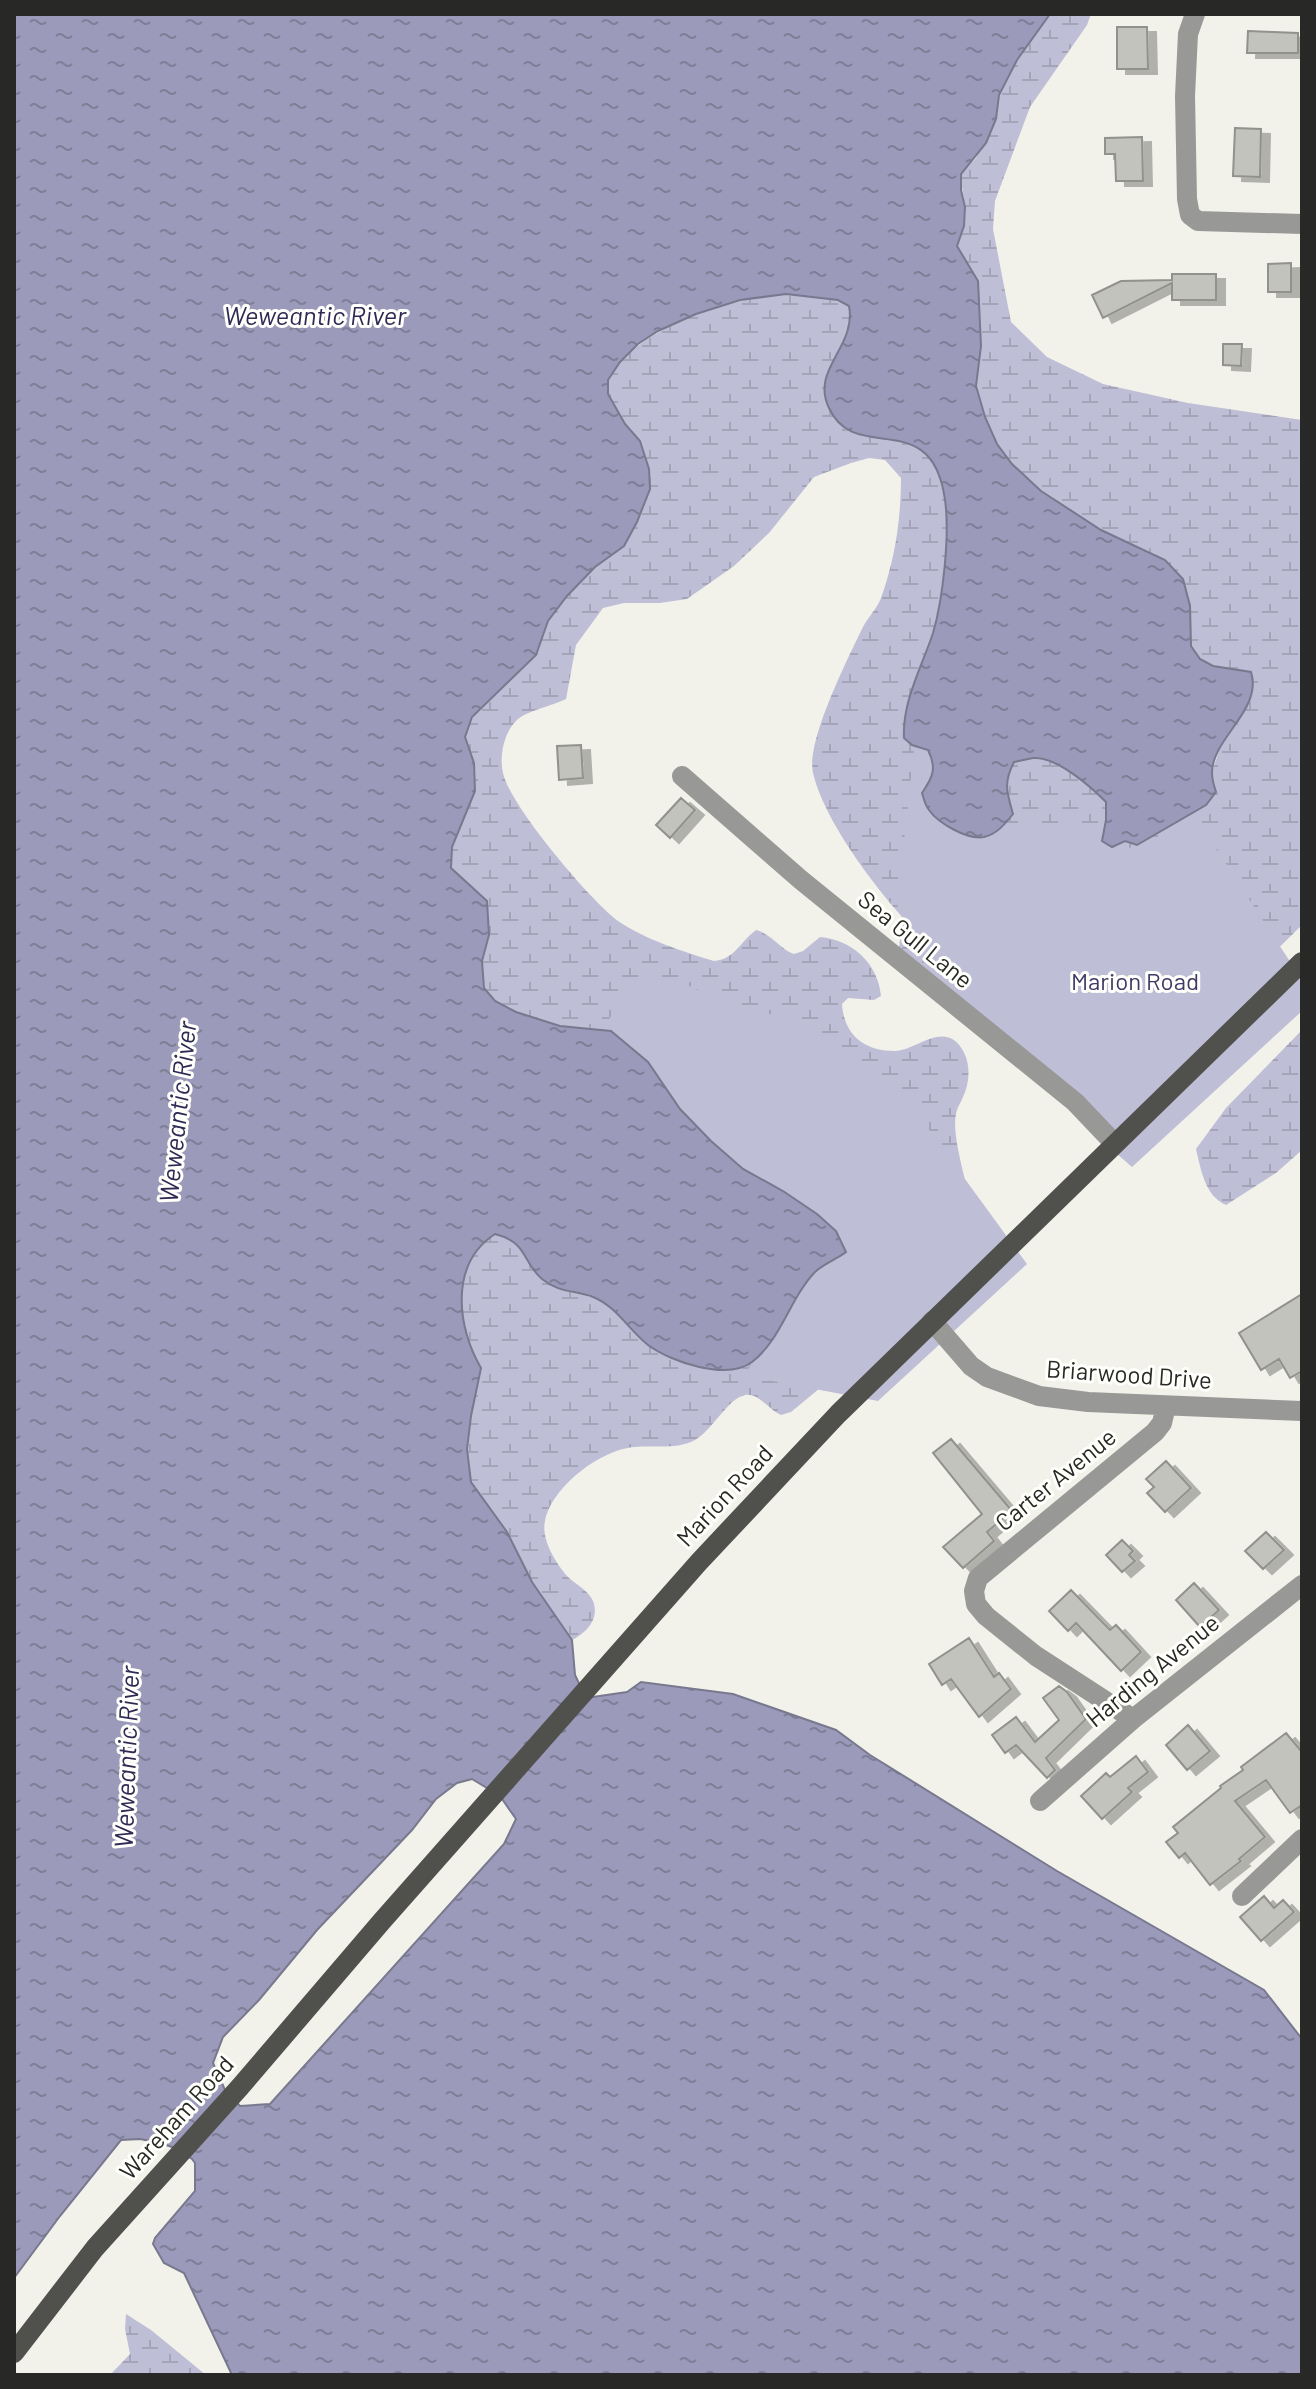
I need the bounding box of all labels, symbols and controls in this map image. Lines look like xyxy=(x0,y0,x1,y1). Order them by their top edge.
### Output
water label: Weweantic River xyxy=(224,299,407,330)
street label: Sea Gull Lane xyxy=(853,884,979,994)
park label: Marion Road xyxy=(1071,966,1199,995)
water label: Weweantic River xyxy=(152,1019,202,1204)
street label: Briarwood Drive xyxy=(1045,1353,1213,1394)
street label: Carter Avenue xyxy=(989,1421,1121,1536)
street label: Marion Road xyxy=(670,1438,778,1552)
street label: Harding Avenue xyxy=(1080,1607,1224,1732)
water label: Weweantic River xyxy=(107,1664,144,1849)
street label: Wareham Road xyxy=(113,2049,239,2185)

